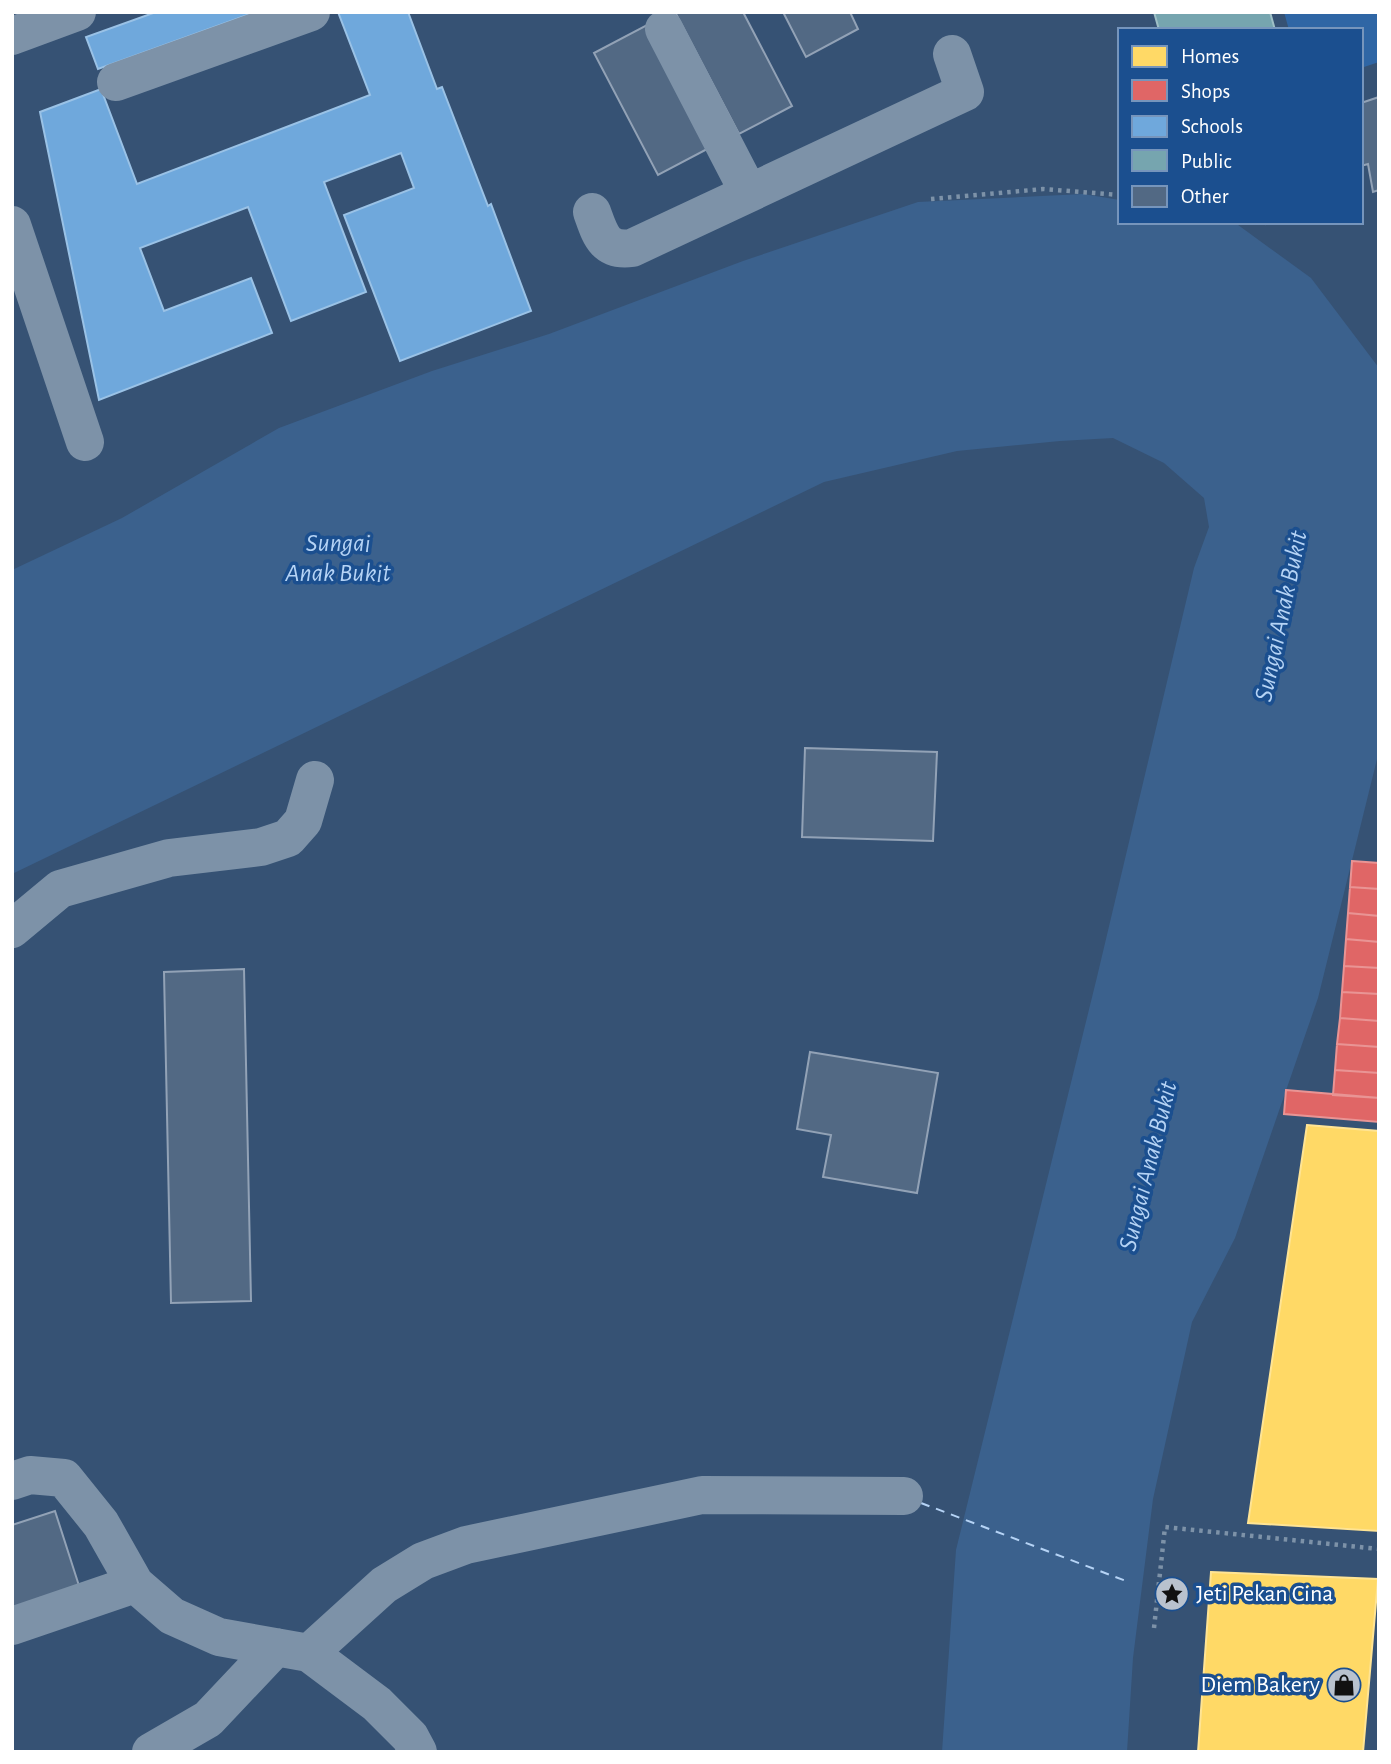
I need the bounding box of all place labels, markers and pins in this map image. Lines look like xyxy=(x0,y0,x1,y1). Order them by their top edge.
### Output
place icon: Jeti Pekan Cina xyxy=(1153,1575,1191,1613)
place label: Jeti Pekan Cina xyxy=(1196,1582,1333,1606)
shop icon: Diem Bakery xyxy=(1325,1666,1363,1704)
place label: Diem Bakery xyxy=(1201,1673,1320,1697)

